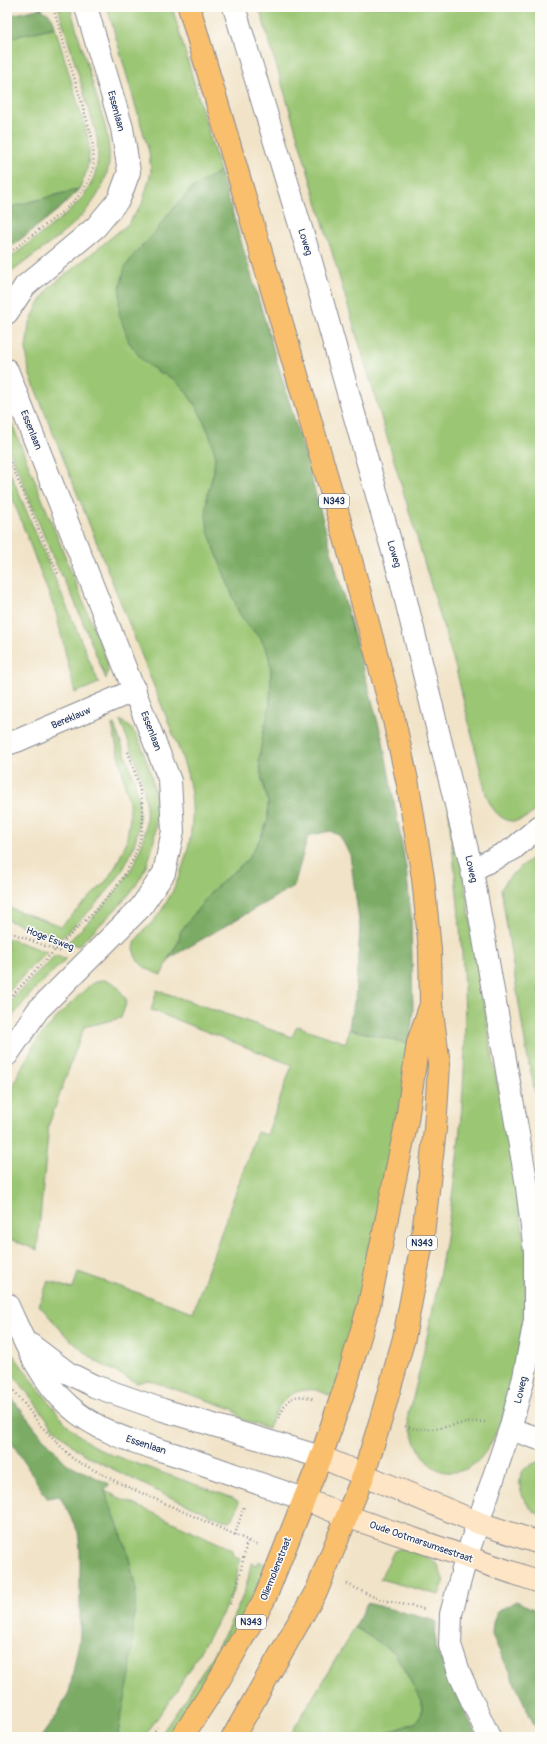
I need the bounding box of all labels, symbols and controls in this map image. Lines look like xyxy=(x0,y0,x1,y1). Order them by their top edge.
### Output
street label: Essenlaan xyxy=(105,89,127,133)
street label: Loweg xyxy=(295,227,315,257)
street label: Essenlaan xyxy=(18,408,44,452)
road number: N343 xyxy=(319,494,349,508)
street label: Loweg xyxy=(384,539,404,569)
street label: Bereklauw xyxy=(49,704,93,732)
street label: Essenlaan xyxy=(138,709,164,753)
street label: Loweg xyxy=(462,854,480,884)
street label: Hoge Esweg xyxy=(24,924,76,954)
road number: N343 xyxy=(407,1236,437,1250)
street label: Loweg xyxy=(512,1375,530,1405)
street label: Essenlaan xyxy=(124,1433,168,1457)
street label: Oude Ootmarsumsestraat xyxy=(368,1519,475,1566)
street label: Oliemolenstraat xyxy=(258,1535,295,1602)
road number: N343 xyxy=(236,1615,266,1629)

